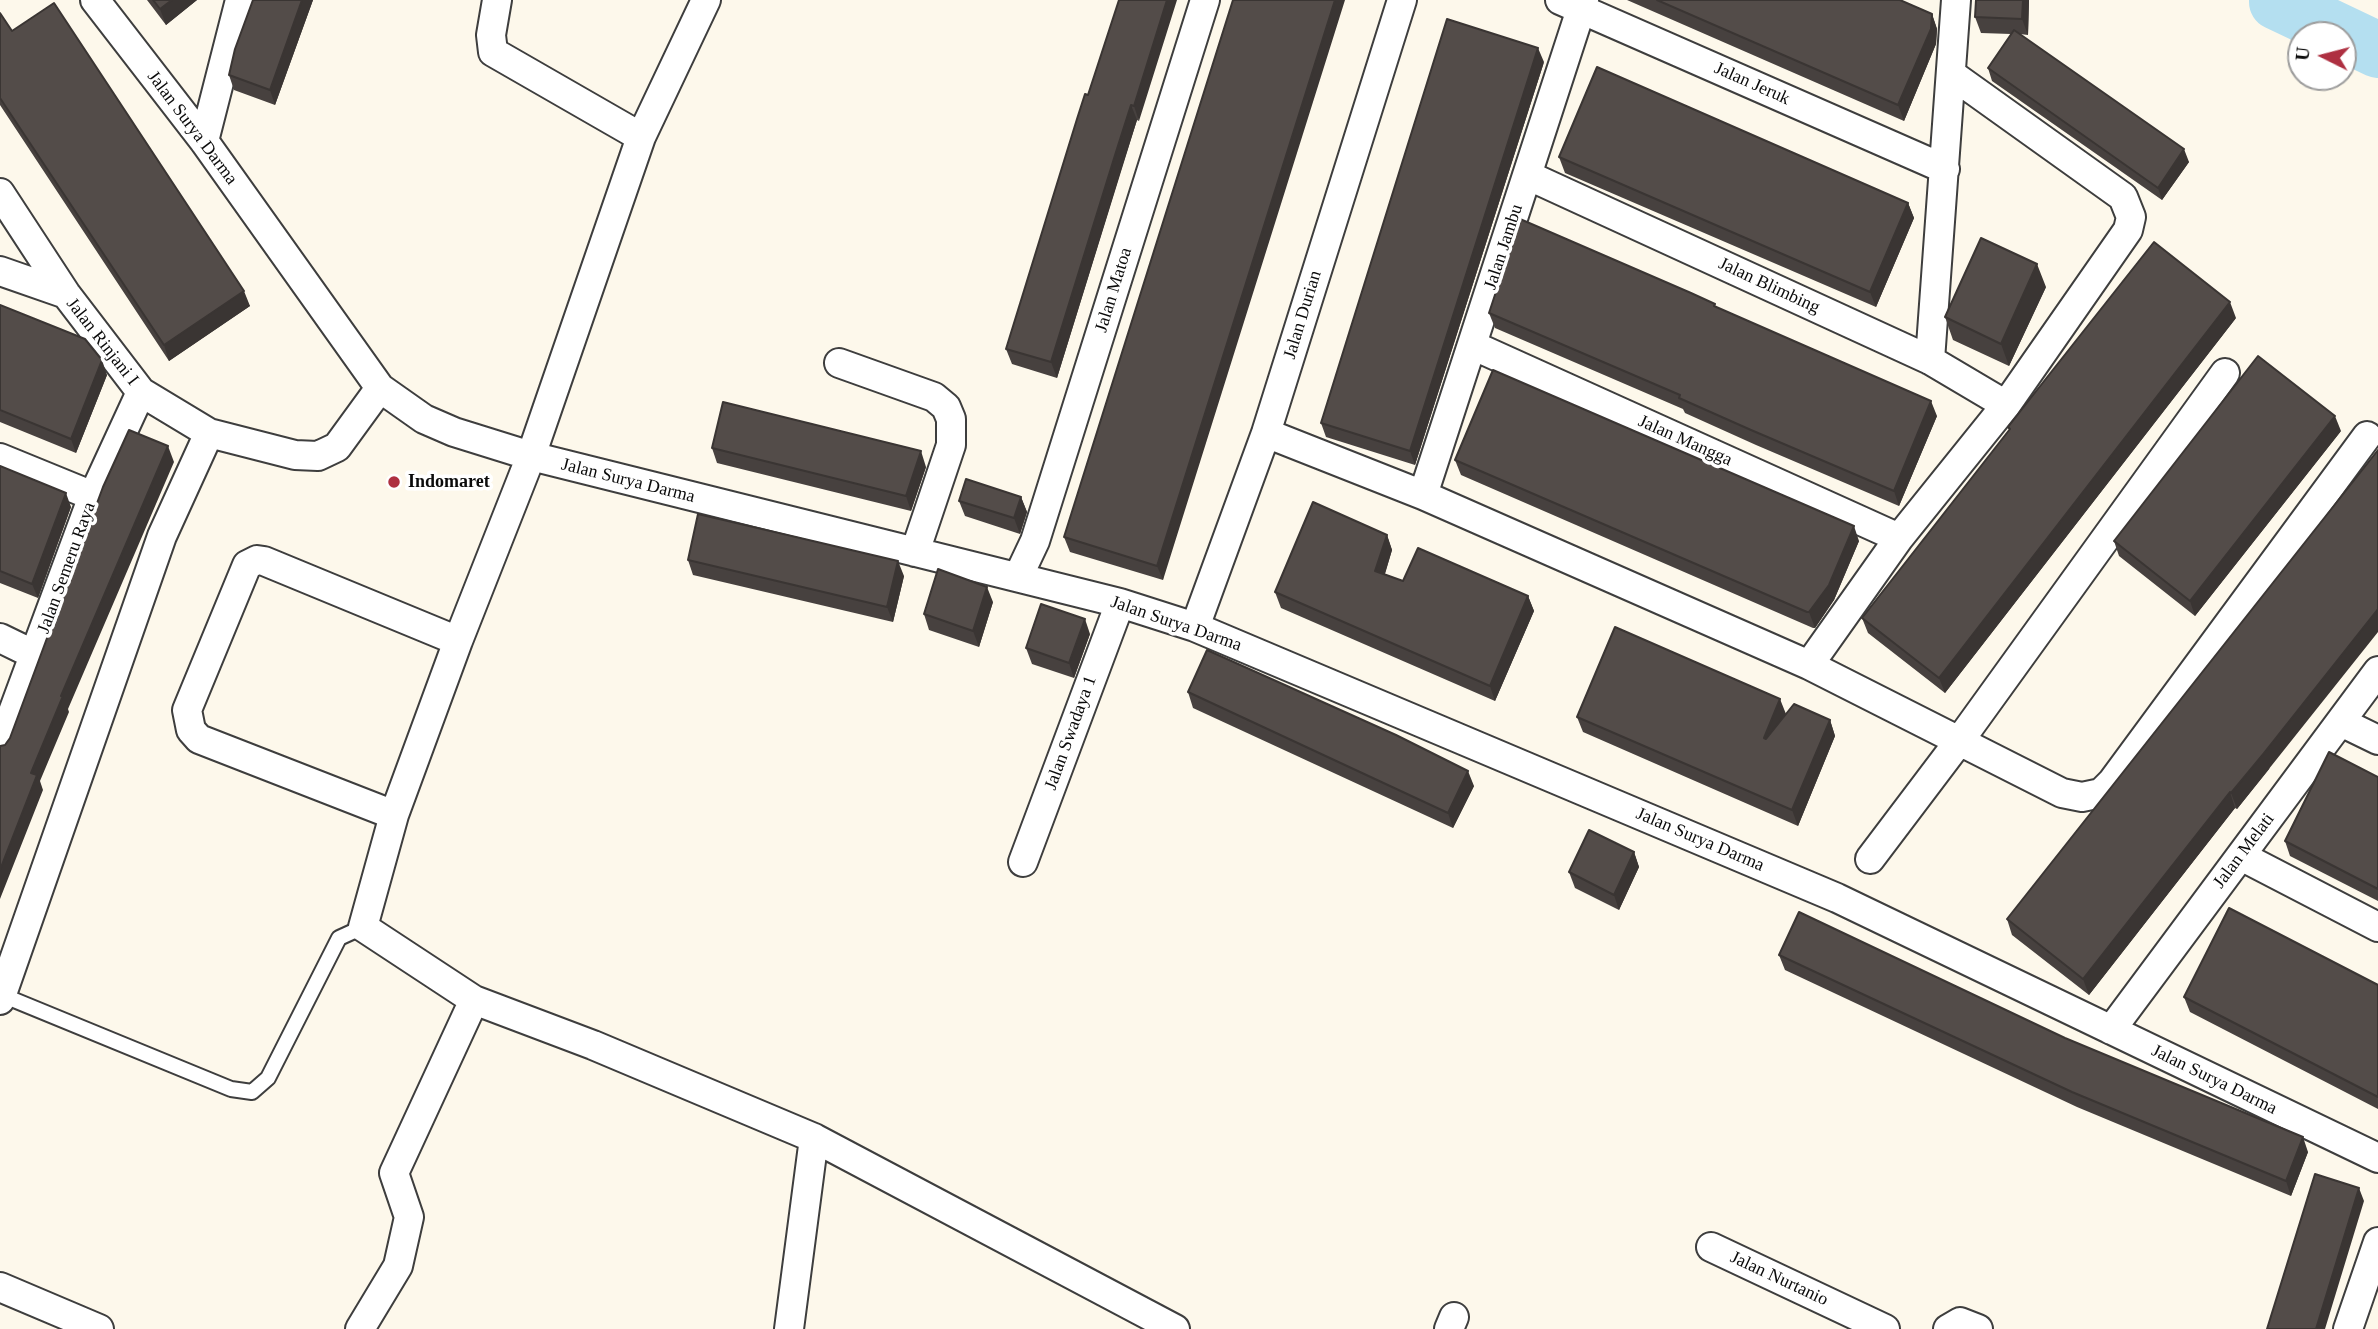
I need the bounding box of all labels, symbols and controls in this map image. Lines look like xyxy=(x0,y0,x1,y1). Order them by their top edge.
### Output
north arrow xyxy=(2287,21,2357,91)
text: U xyxy=(2291,46,2314,62)
street label: Jalan Jeruk xyxy=(1711,58,1793,110)
street label: Jalan Surya Darma xyxy=(142,67,242,189)
street label: Jalan Jambu xyxy=(1480,202,1528,292)
street label: Jalan Matoa xyxy=(1091,245,1137,335)
street label: Jalan Blimbing xyxy=(1715,253,1823,319)
street label: Jalan Durian xyxy=(1279,268,1327,362)
street label: Jalan Rinjani I xyxy=(61,294,143,390)
street label: Jalan Mangga xyxy=(1635,411,1735,471)
street label: Jalan Surya Darma xyxy=(559,454,697,508)
place label: Indomaret xyxy=(408,471,490,493)
marker: Indomaret xyxy=(386,474,402,490)
street label: Jalan Semeru Raya xyxy=(33,499,101,637)
street label: Jalan Surya Darma xyxy=(1108,591,1244,657)
street label: Jalan Swadaya 1 xyxy=(1040,673,1102,793)
street label: Jalan Surya Darma xyxy=(1633,803,1767,877)
street label: Jalan Melati xyxy=(2209,809,2279,893)
street label: Jalan Surya Darma xyxy=(2148,1040,2280,1120)
street label: Jalan Nurtanio xyxy=(1727,1247,1831,1311)

